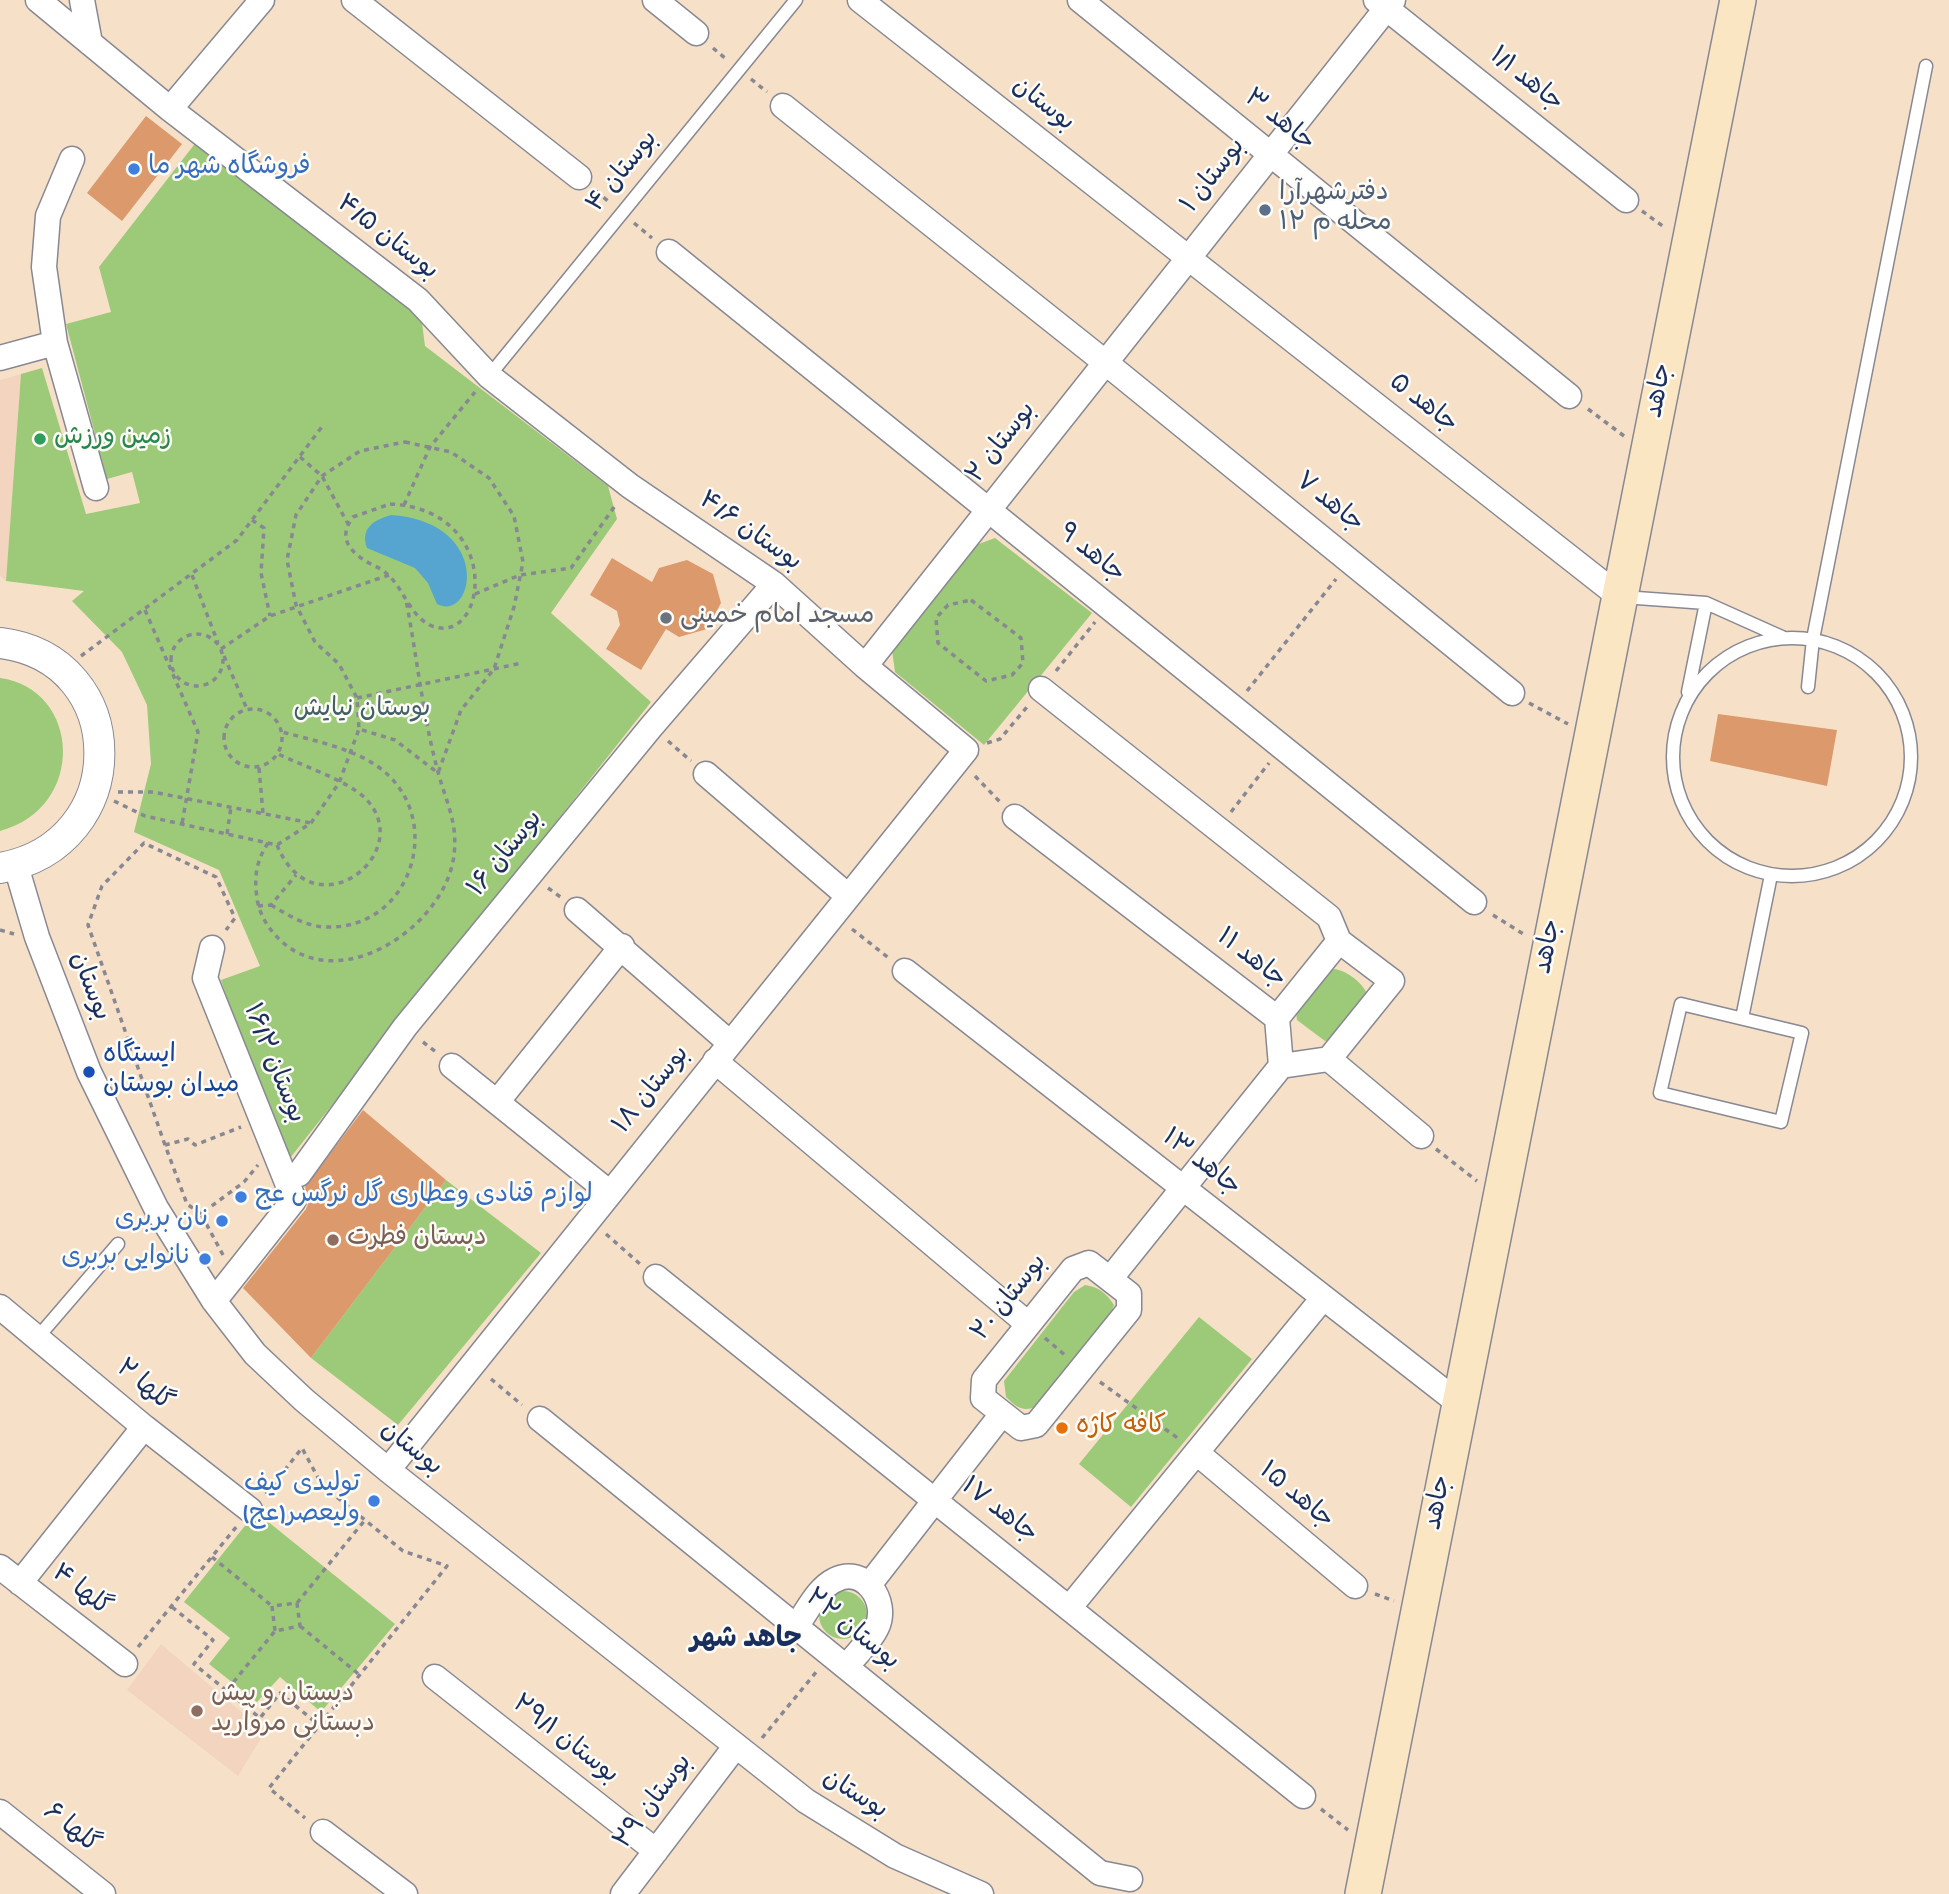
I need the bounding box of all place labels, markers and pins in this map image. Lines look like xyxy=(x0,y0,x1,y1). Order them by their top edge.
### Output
place label: فروشگاه شهر ما xyxy=(148,153,311,185)
marker: فروشگاه شهر ما xyxy=(126,161,142,177)
place label: دفترشهرآرا محله م ۱۲ xyxy=(1279,179,1392,241)
marker: دفترشهرآرا محله م ۱۲ xyxy=(1257,202,1273,218)
place label: زمین ورزش xyxy=(54,423,171,455)
marker: زمین ورزش xyxy=(32,431,48,447)
place label: مسجد امام خمینی xyxy=(680,602,874,634)
marker: مسجد امام خمینی xyxy=(658,610,674,626)
place label: ایستگاه میدان بوستان xyxy=(103,1041,239,1102)
marker: ایستگاه میدان بوستان xyxy=(81,1064,97,1080)
place label: لوازم قنادی وعطاری گل نرگس عج xyxy=(255,1181,593,1213)
marker: لوازم قنادی وعطاری گل نرگس عج xyxy=(233,1189,249,1205)
place label: نان بربری xyxy=(115,1205,208,1237)
marker: نان بربری xyxy=(214,1213,230,1229)
place label: دبستان فطرت xyxy=(347,1224,487,1256)
marker: دبستان فطرت xyxy=(325,1232,341,1248)
place label: نانوایی بربری xyxy=(61,1243,191,1275)
marker: نانوایی بربری xyxy=(197,1251,213,1267)
place label: کافه کاژه xyxy=(1076,1412,1166,1444)
marker: کافه کاژه xyxy=(1054,1420,1070,1436)
place label: تولیدی کیف ولیعصر(عج) xyxy=(242,1470,360,1532)
marker: تولیدی کیف ولیعصر(عج) xyxy=(366,1493,382,1509)
place label: دبستان و پیش دبستانی مروارید xyxy=(211,1680,375,1742)
marker: دبستان و پیش دبستانی مروارید xyxy=(189,1703,205,1719)

